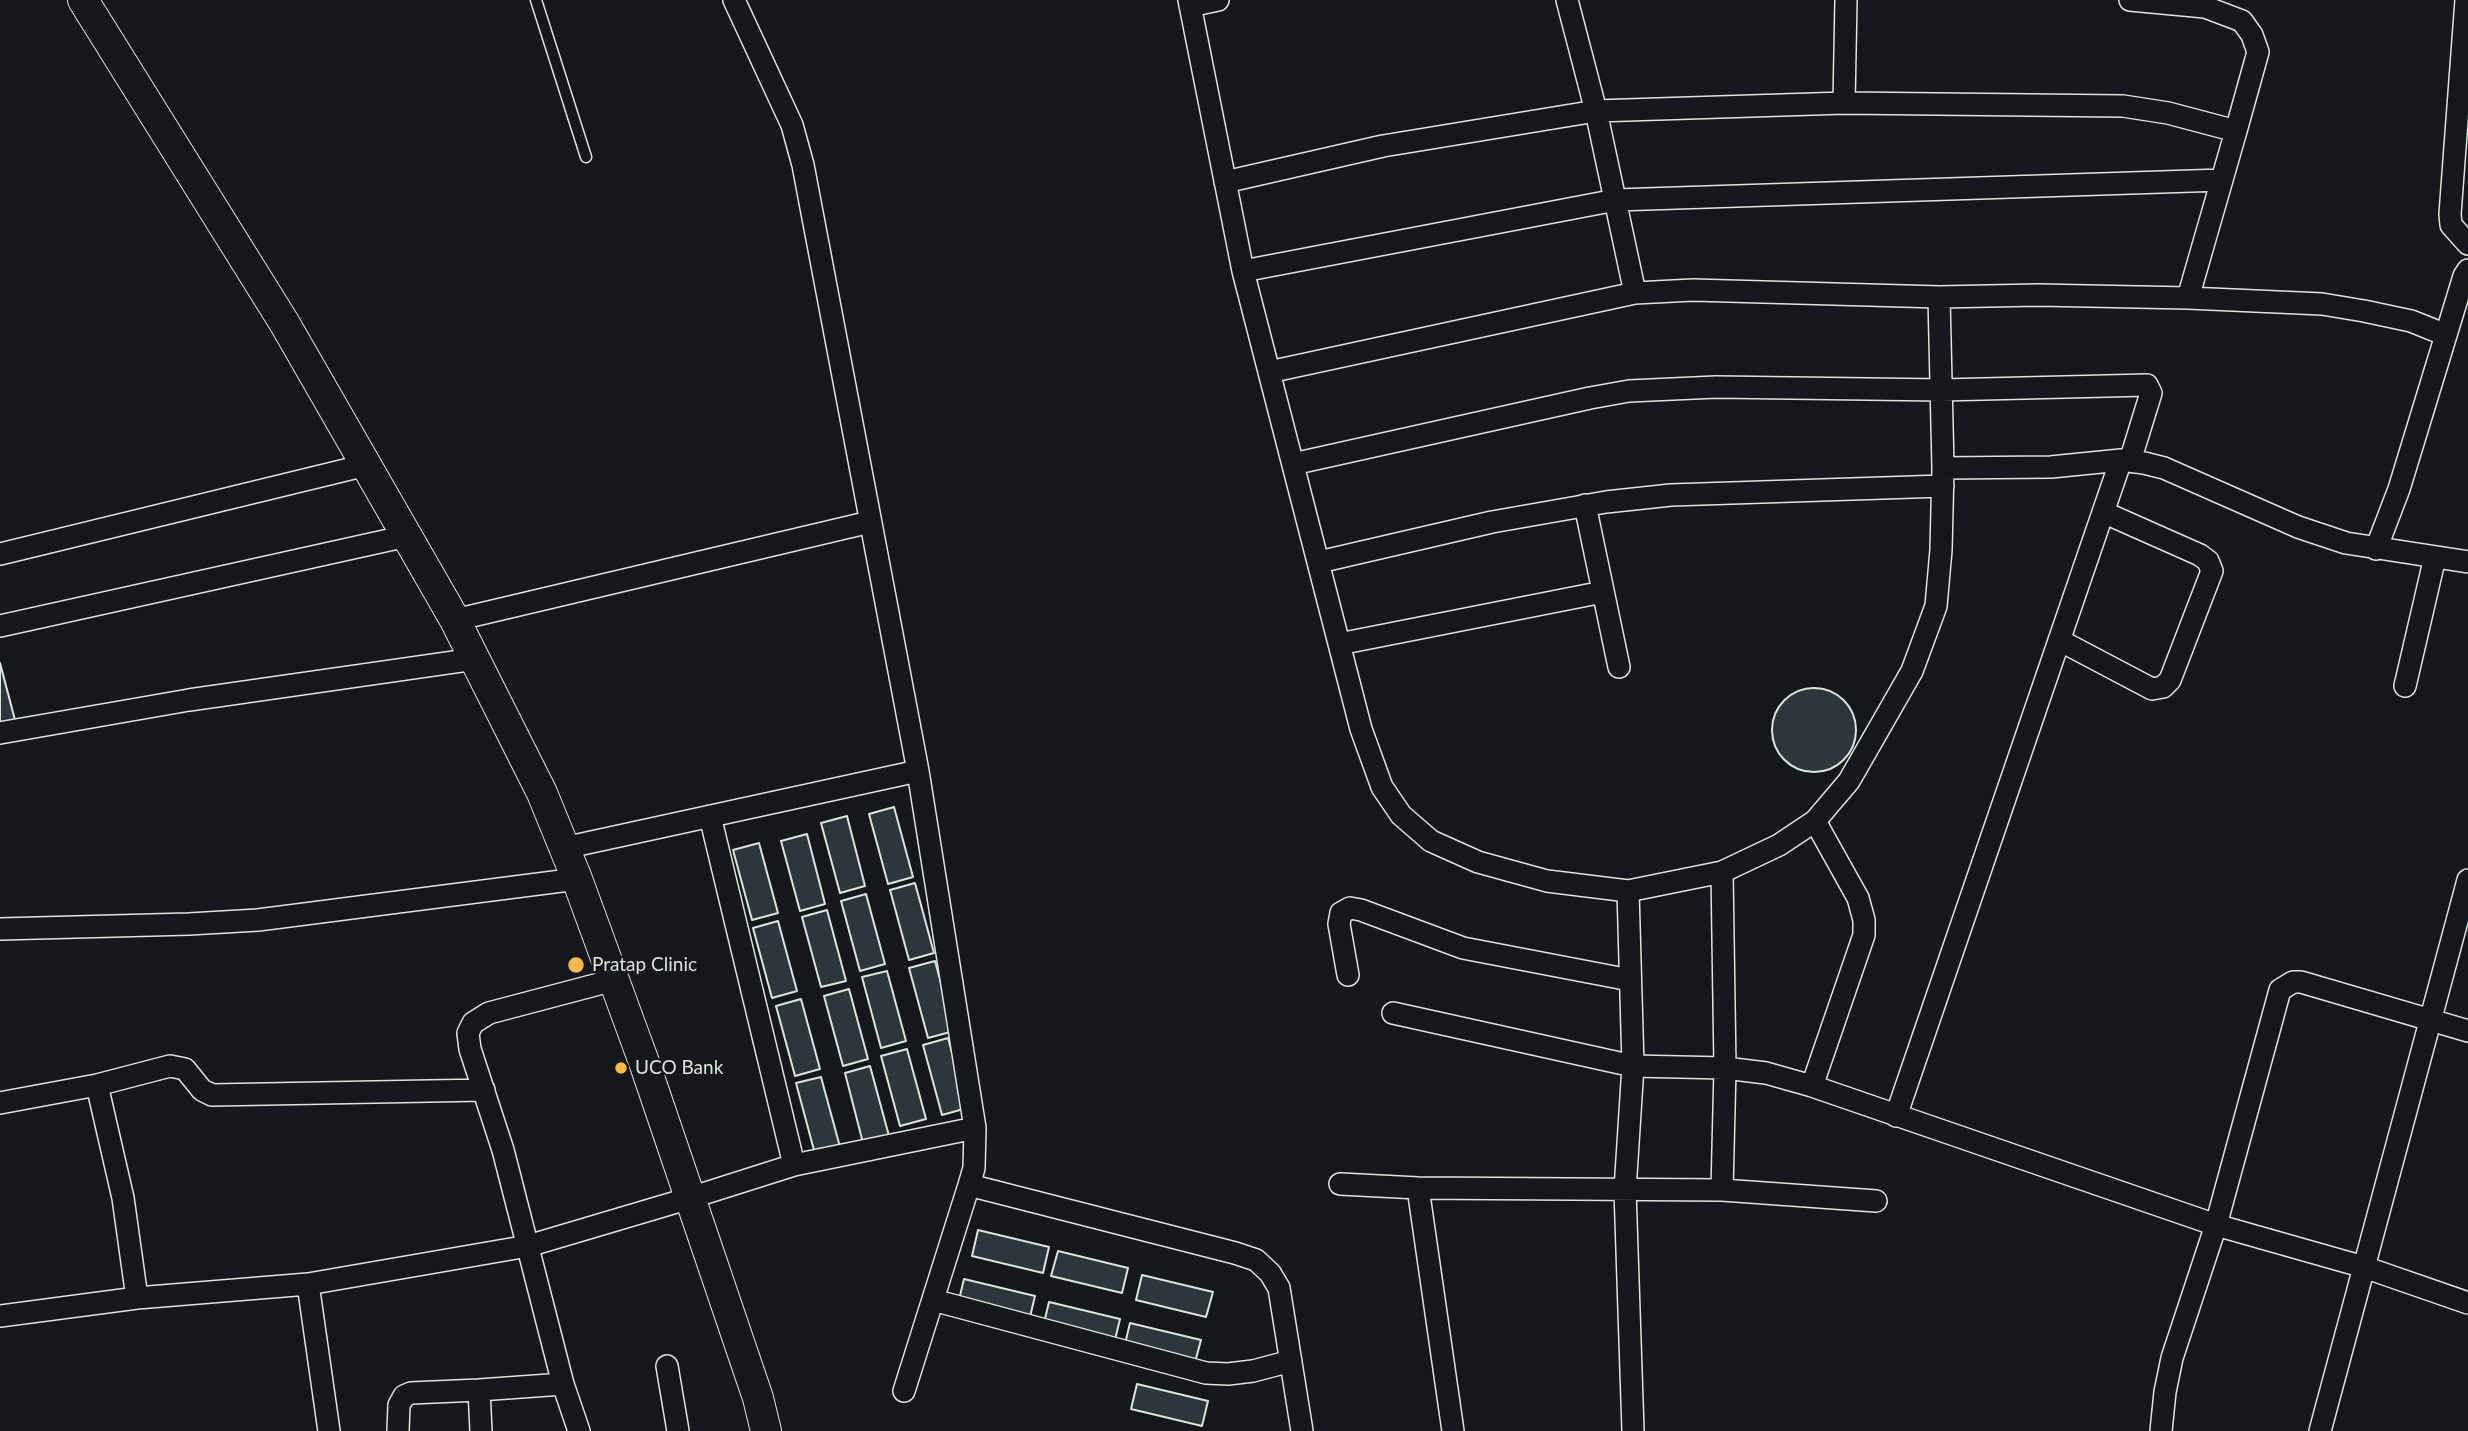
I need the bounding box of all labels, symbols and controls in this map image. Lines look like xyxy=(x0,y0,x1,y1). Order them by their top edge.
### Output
place label: Pratap Clinic xyxy=(592,954,697,976)
marker: Pratap Clinic xyxy=(566,955,586,975)
place label: UCO Bank xyxy=(635,1057,723,1079)
marker: UCO Bank xyxy=(613,1060,629,1076)

